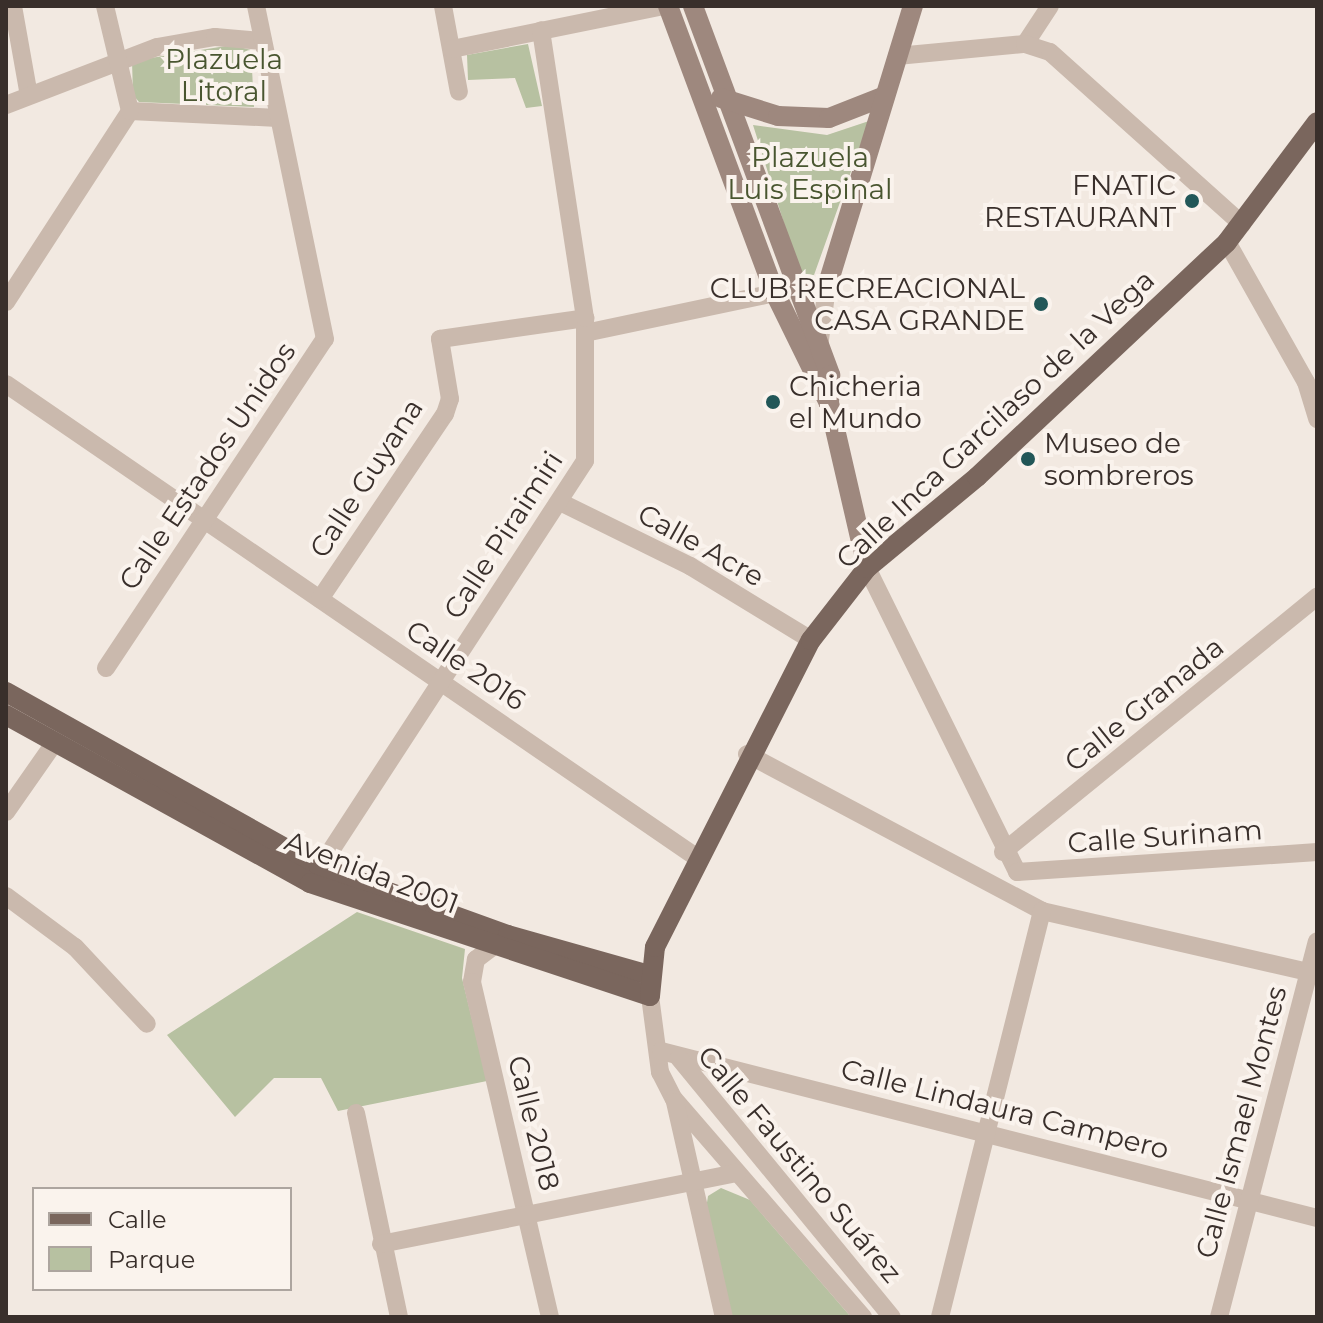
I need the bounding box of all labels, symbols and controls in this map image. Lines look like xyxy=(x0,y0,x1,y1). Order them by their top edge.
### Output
park label: Plazuela Litoral xyxy=(165,42,283,108)
park label: Plazuela Luis Espinal xyxy=(727,140,893,206)
place label: FNATIC RESTAURANT xyxy=(984,168,1176,234)
marker: FNATIC RESTAURANT xyxy=(1183,192,1201,210)
street label: Calle Inca Garcilaso de la Vega xyxy=(829,263,1161,575)
place label: CLUB RECREACIONAL CASA GRANDE xyxy=(710,271,1025,337)
marker: CLUB RECREACIONAL CASA GRANDE xyxy=(1032,295,1050,313)
street label: Calle Estados Unidos xyxy=(112,336,302,596)
place label: Chicheria el Mundo xyxy=(789,369,922,435)
street label: Calle Guyana xyxy=(302,392,430,564)
marker: Chicheria el Mundo xyxy=(764,393,782,411)
place label: Museo de sombreros xyxy=(1044,426,1194,492)
street label: Calle Piraimiri xyxy=(436,445,570,625)
marker: Museo de sombreros xyxy=(1019,450,1037,468)
street label: Calle Acre xyxy=(632,497,770,593)
street label: Calle 2016 xyxy=(400,613,532,717)
street label: Calle Granada xyxy=(1058,630,1230,778)
street label: Calle Surinam xyxy=(1066,812,1264,860)
street label: Avenida 2001 xyxy=(280,823,464,921)
street label: Calle Ismael Montes xyxy=(1189,982,1293,1262)
street label: Calle Faustino Suárez xyxy=(691,1039,909,1289)
street label: Calle 2018 xyxy=(501,1052,567,1194)
street label: Calle Lindaura Campero xyxy=(838,1052,1172,1166)
legend xyxy=(32,1187,292,1291)
text: Calle xyxy=(108,1205,166,1234)
text: Parque xyxy=(108,1245,195,1274)

